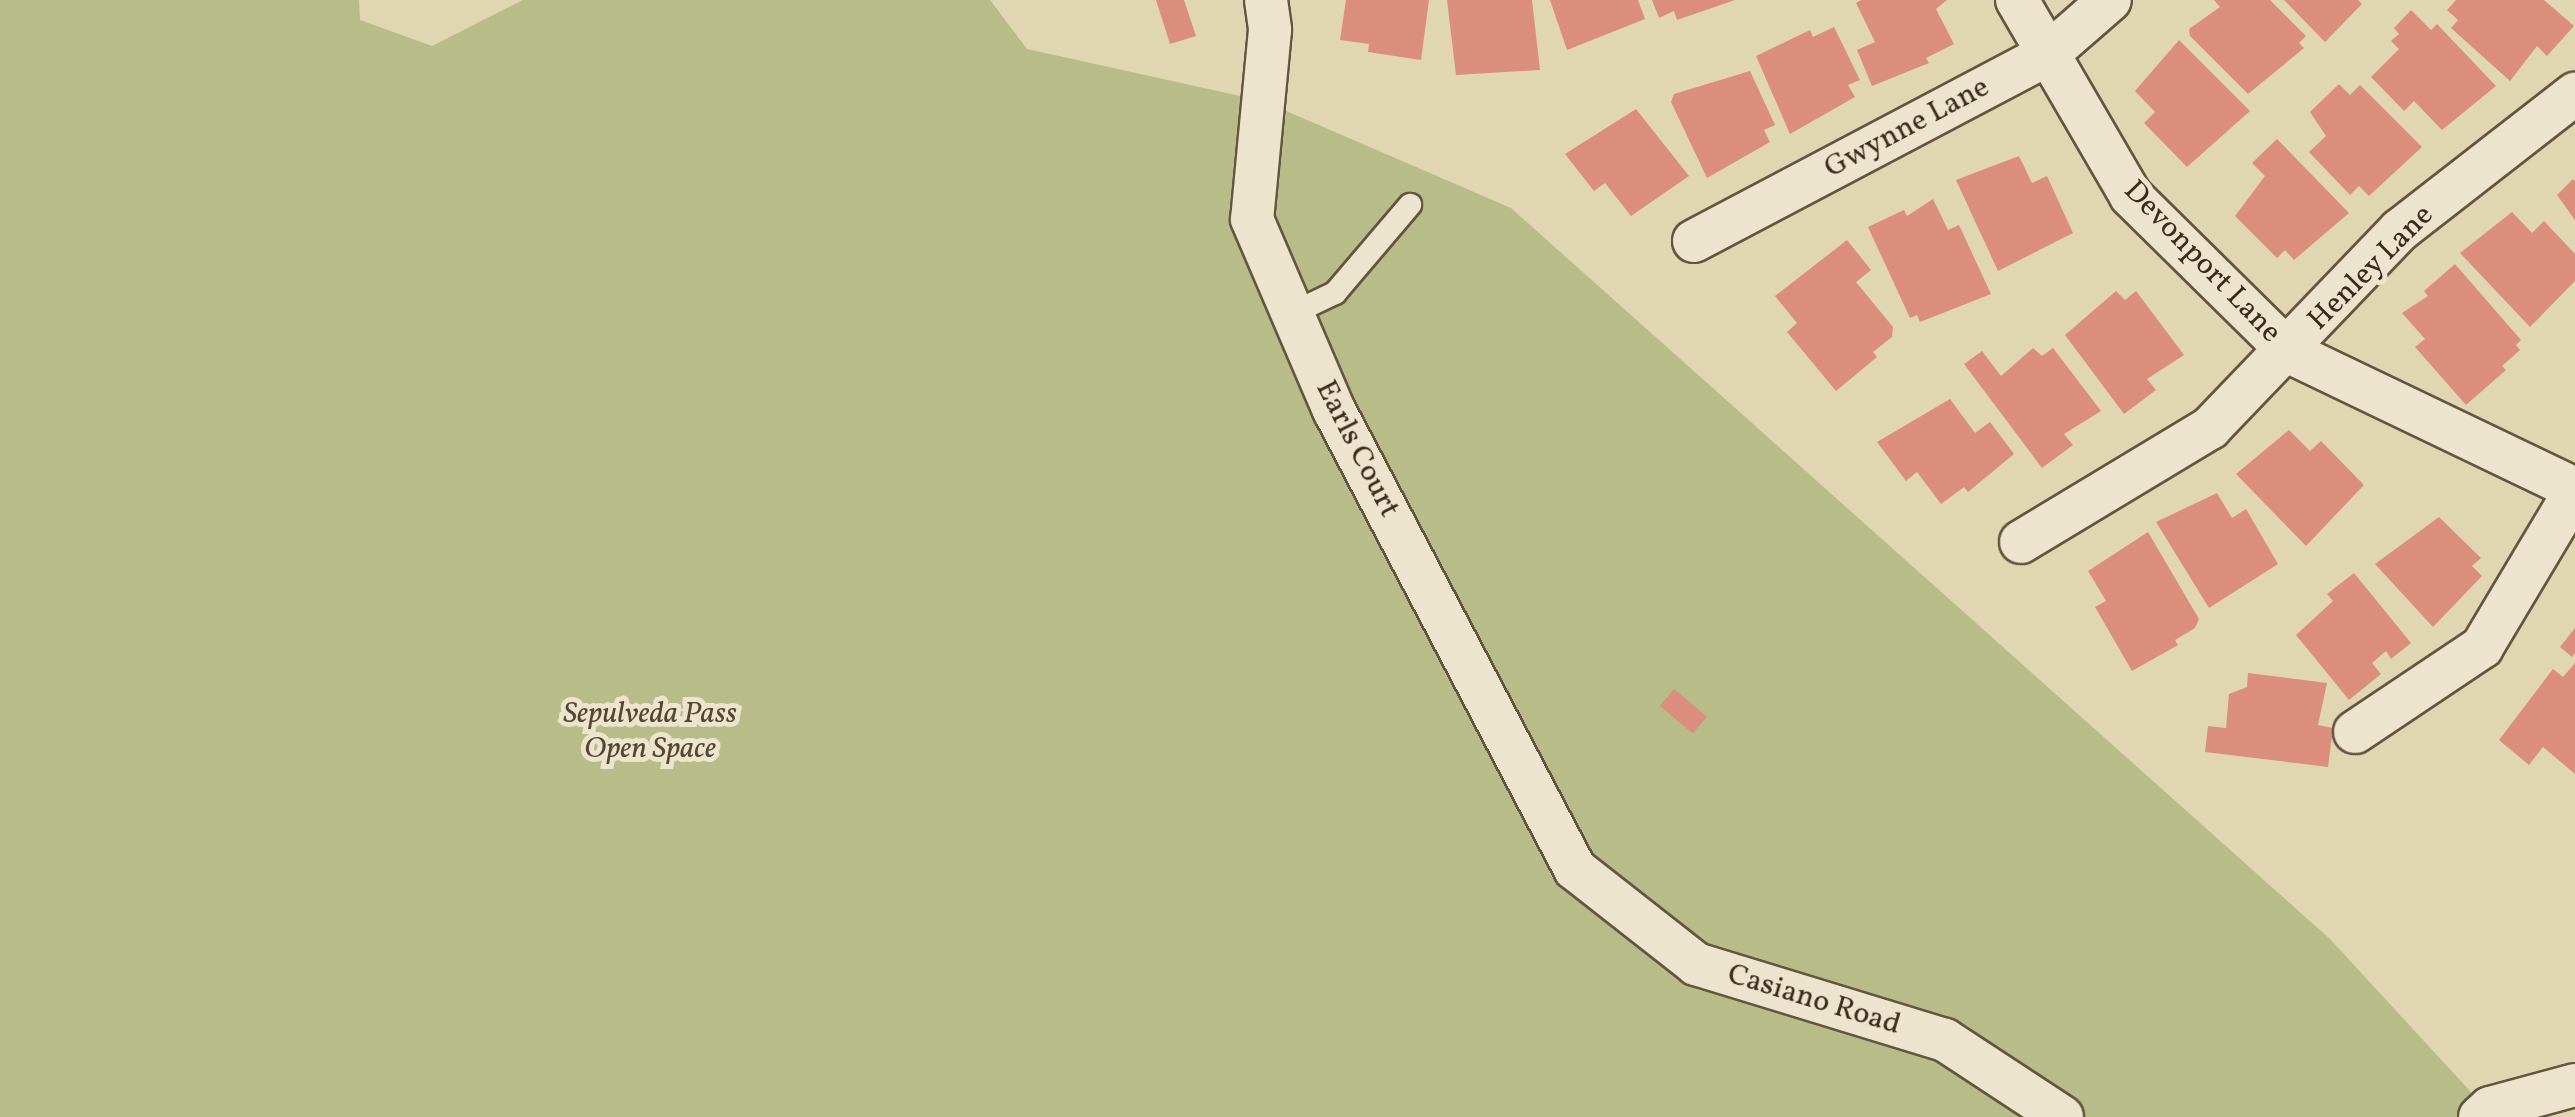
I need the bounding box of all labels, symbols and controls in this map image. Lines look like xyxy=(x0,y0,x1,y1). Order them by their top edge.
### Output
street label: Gwynne Lane xyxy=(1819,70,1995,186)
street label: Devonport Lane xyxy=(2116,173,2288,351)
street label: Henley Lane xyxy=(2300,197,2442,339)
street label: Earls Court xyxy=(1307,374,1407,524)
park label: Sepulveda Pass Open Space xyxy=(563,696,737,766)
street label: Casiano Road xyxy=(1723,957,1905,1043)

